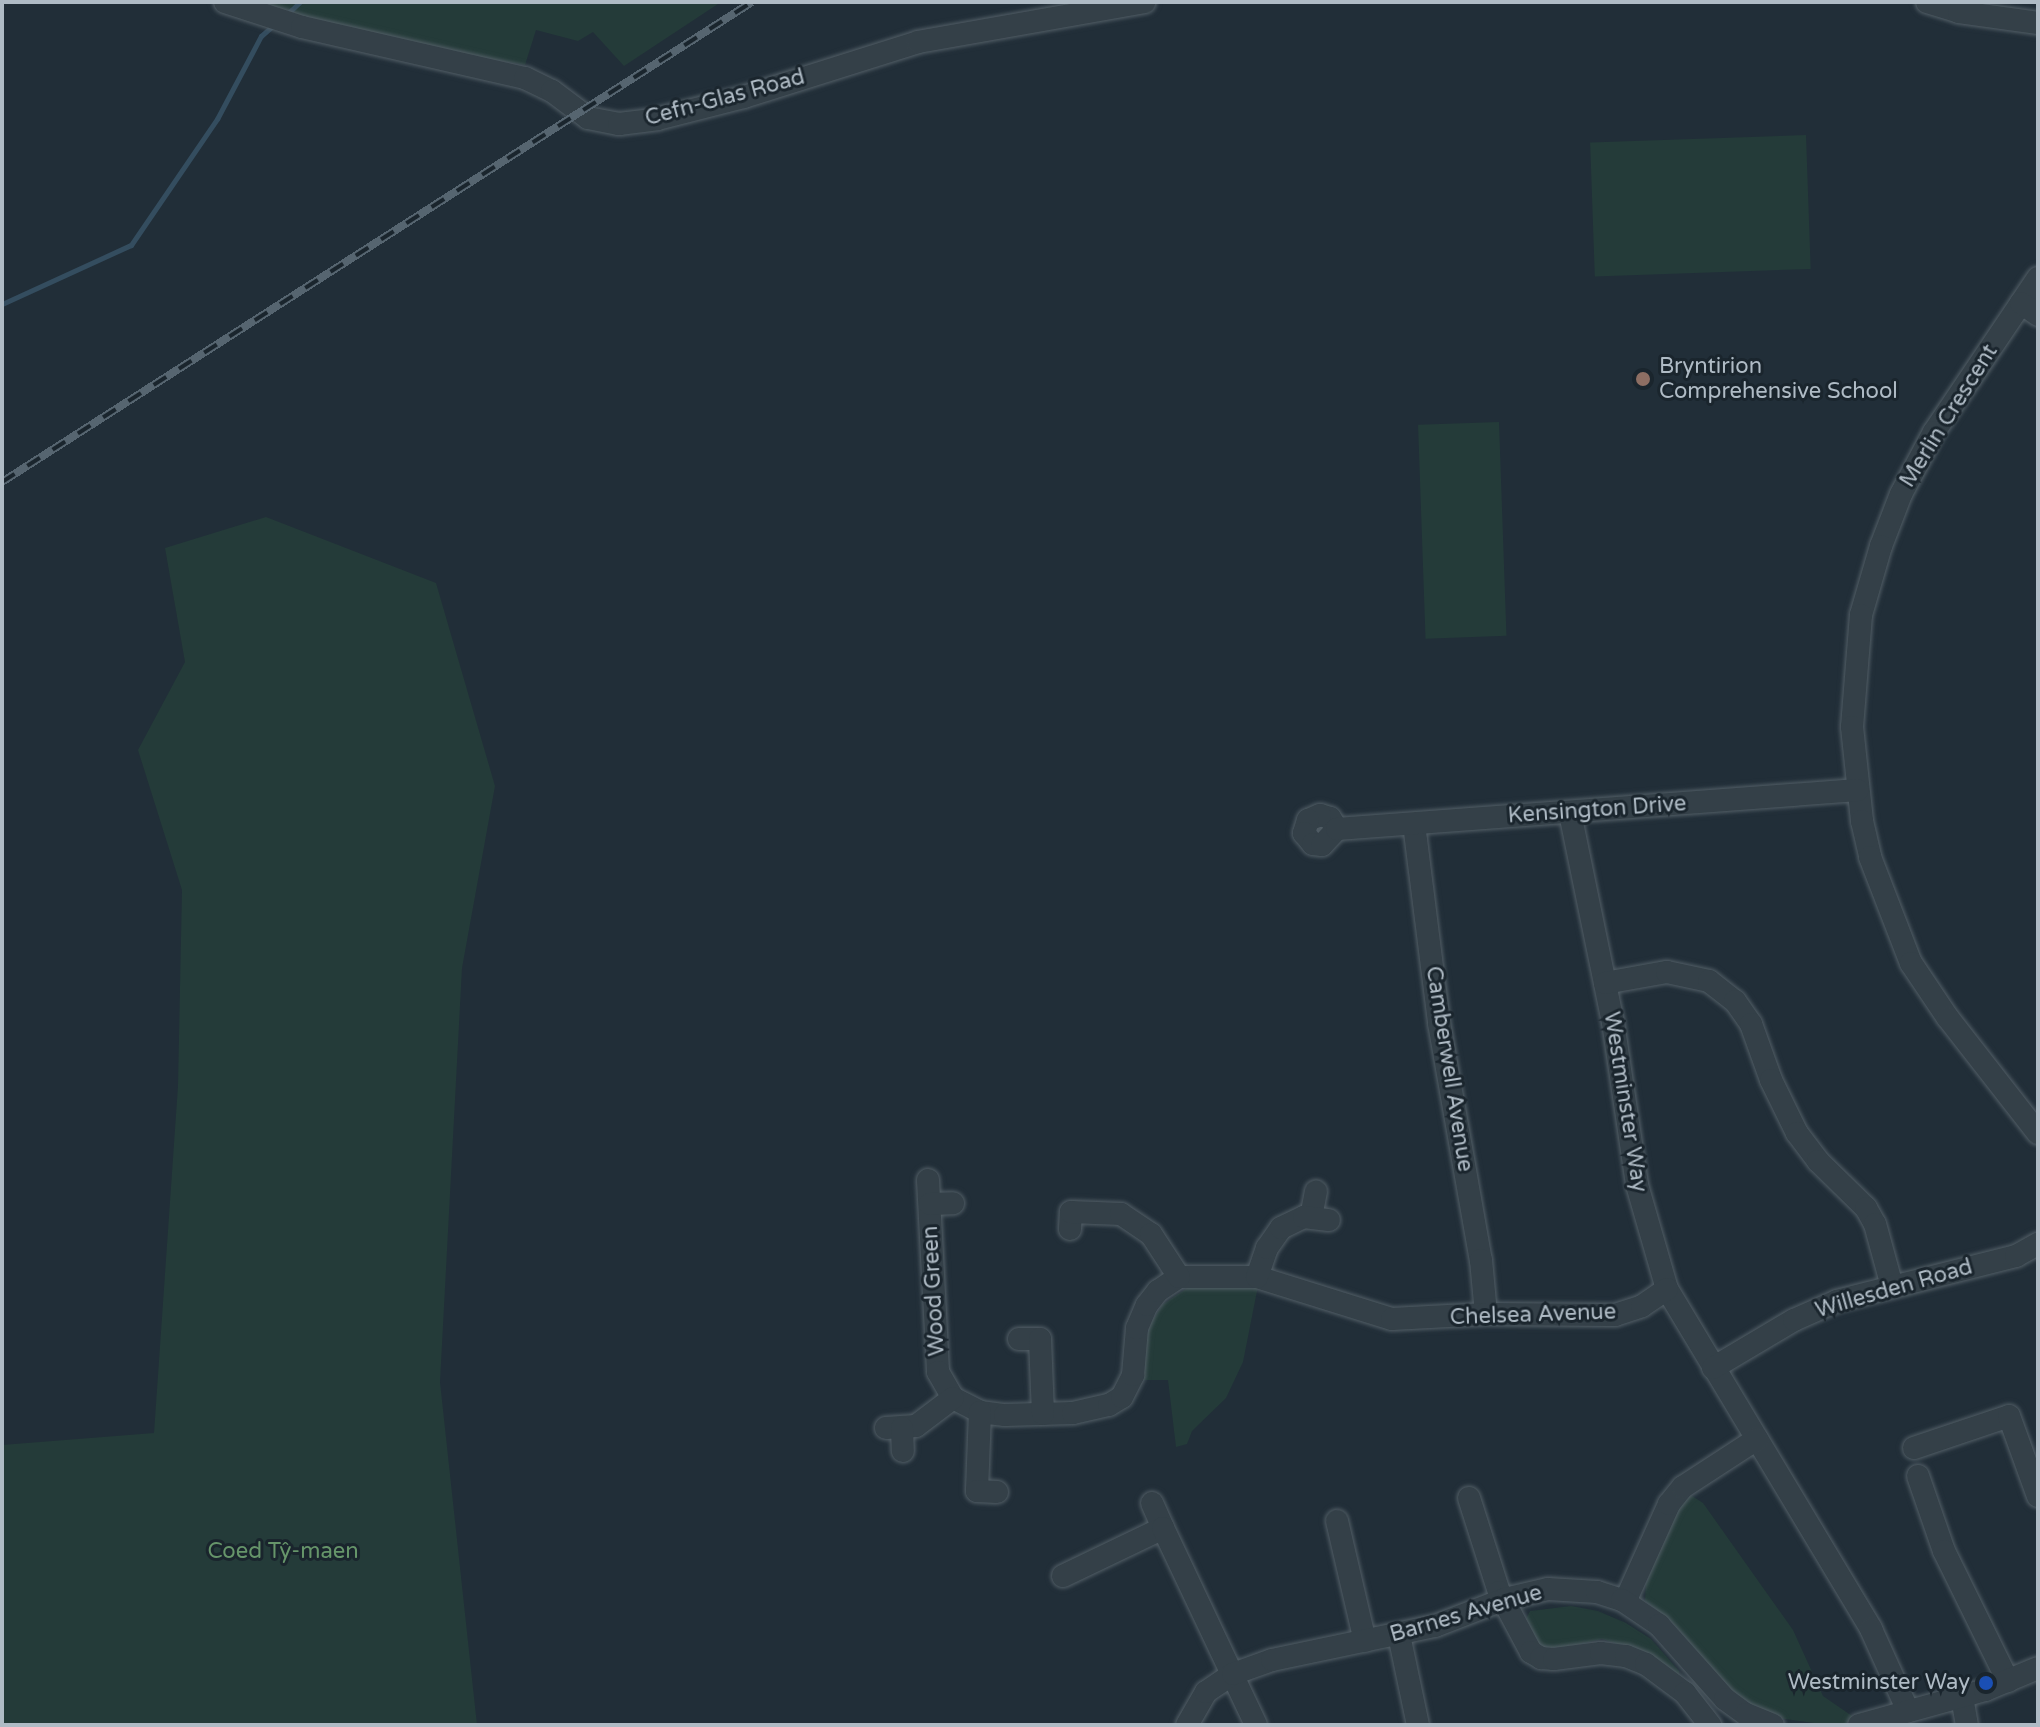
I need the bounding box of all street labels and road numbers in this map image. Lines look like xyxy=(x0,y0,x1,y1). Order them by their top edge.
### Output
street label: Cefn-Glas Road xyxy=(642,64,808,132)
street label: Merlin Crescent xyxy=(1894,340,2004,492)
street label: Kensington Drive xyxy=(1507,791,1687,829)
street label: Camberwell Avenue xyxy=(1420,964,1478,1174)
street label: Westminster Way xyxy=(1598,1010,1652,1194)
street label: Wood Green xyxy=(917,1225,951,1357)
street label: Willesden Road xyxy=(1812,1254,1976,1324)
street label: Chelsea Avenue xyxy=(1449,1299,1617,1331)
street label: Barnes Avenue xyxy=(1387,1580,1545,1648)

